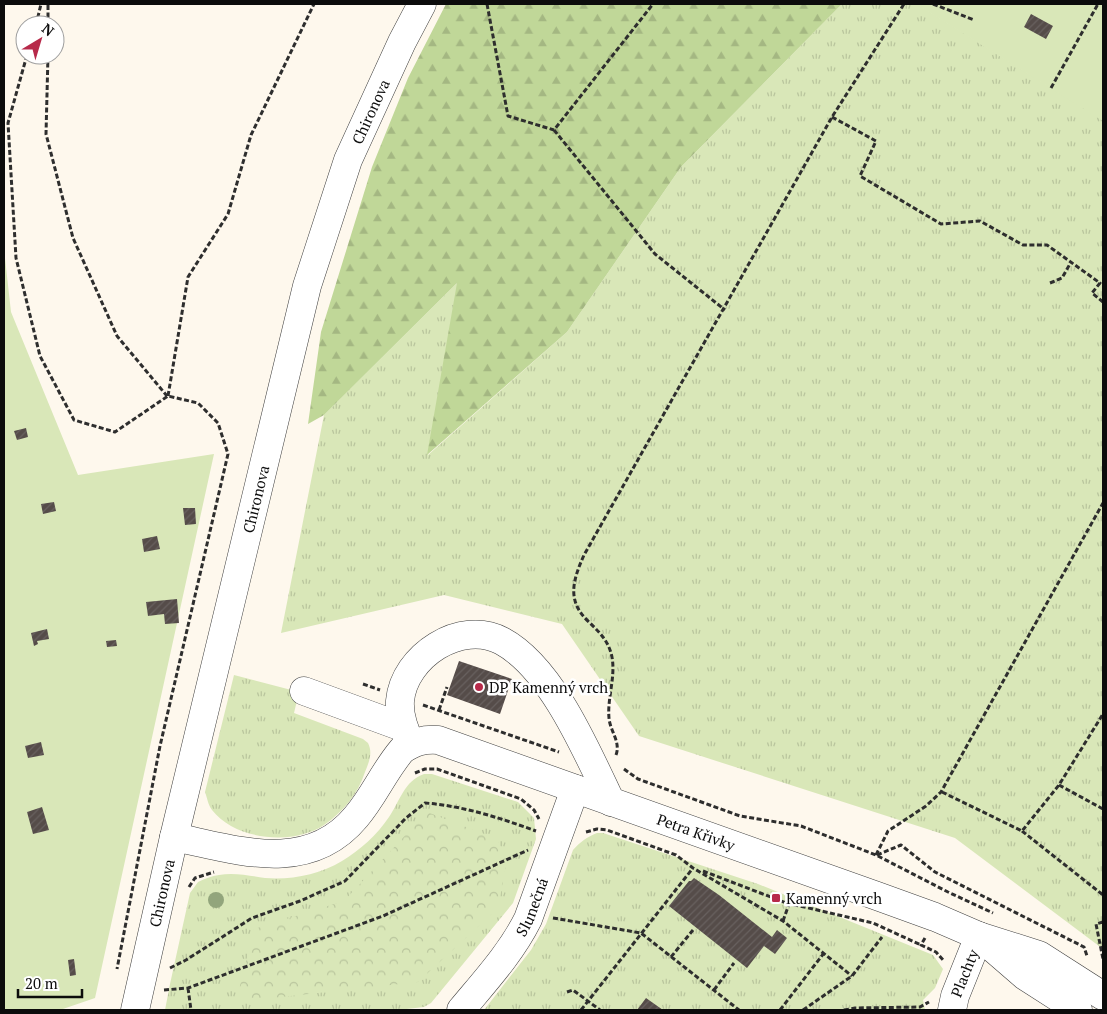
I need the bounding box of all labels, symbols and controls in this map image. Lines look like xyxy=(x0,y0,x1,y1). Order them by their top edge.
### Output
north arrow xyxy=(15,15,65,65)
text: N xyxy=(38,19,59,40)
street label: Chironova xyxy=(347,75,394,147)
street label: Chironova xyxy=(238,463,274,535)
place label: DP Kamenný vrch xyxy=(489,677,608,697)
marker: DP Kamenný vrch xyxy=(473,681,485,693)
street label: Petra Křivky xyxy=(654,809,738,855)
street label: Chironova xyxy=(144,857,179,929)
street label: Slunečná xyxy=(511,874,552,940)
place label: Kamenný vrch xyxy=(786,888,882,908)
marker: Kamenný vrch xyxy=(770,892,782,904)
street label: Plachty xyxy=(946,946,983,1000)
scale bar xyxy=(18,966,81,998)
text: 20 m xyxy=(25,973,58,993)

